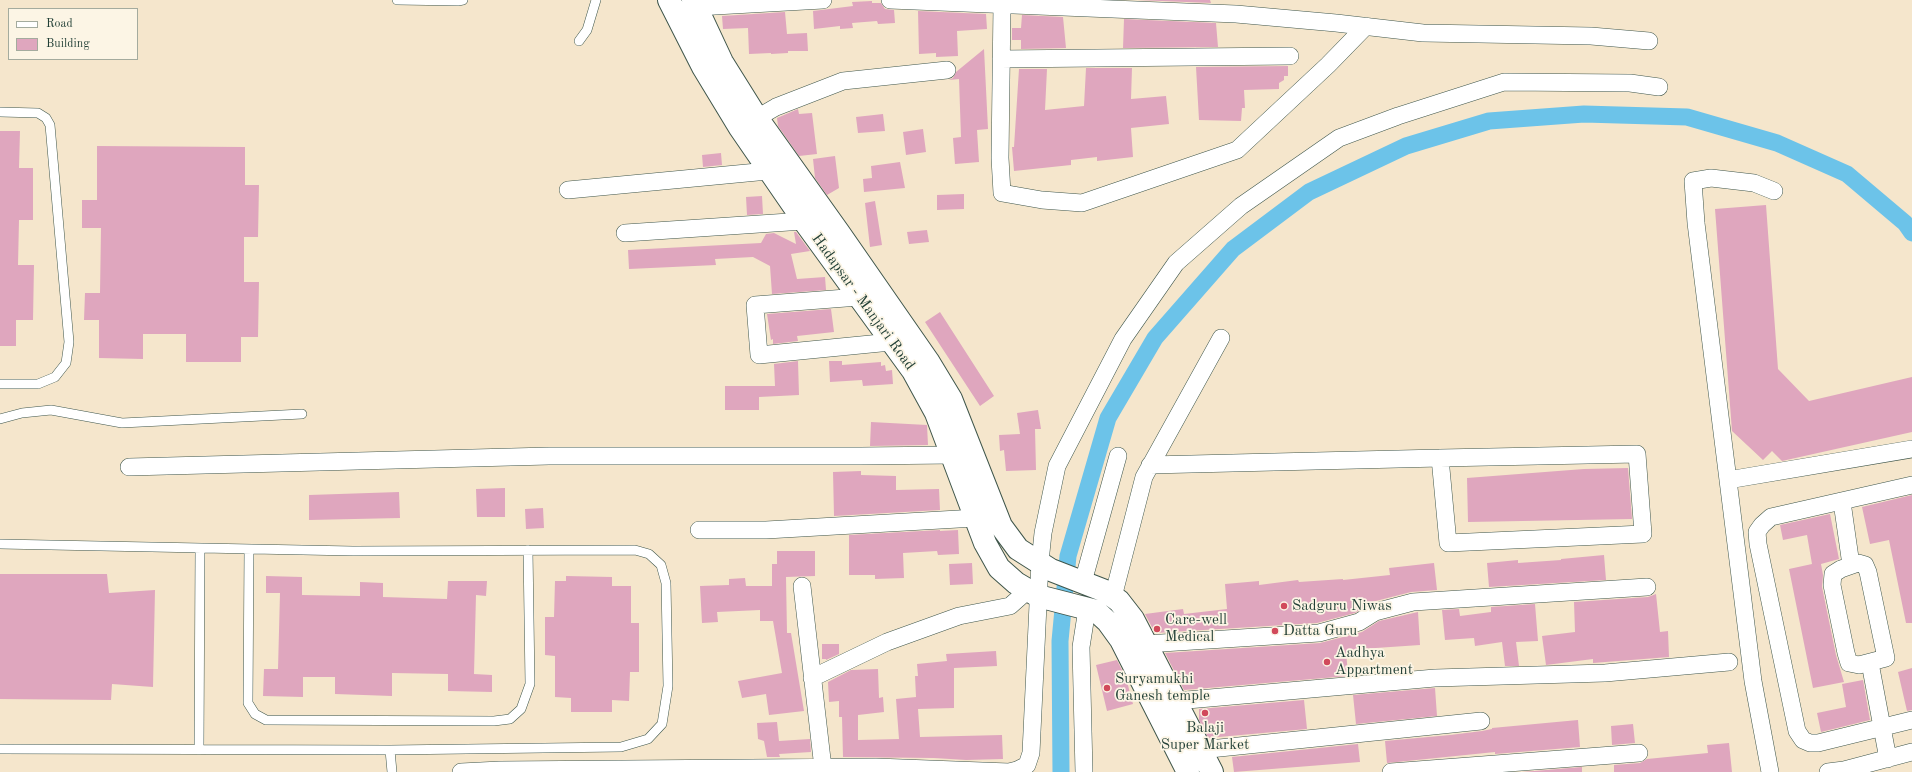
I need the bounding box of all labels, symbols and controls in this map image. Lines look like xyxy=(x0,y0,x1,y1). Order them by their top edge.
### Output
legend xyxy=(8,8,138,60)
text: Road xyxy=(46,18,73,30)
text: Building xyxy=(46,38,90,50)
street label: Hadapsar - Manjari Road xyxy=(807,230,919,374)
place label: Sadguru Niwas xyxy=(1292,597,1392,615)
marker: Sadguru Niwas xyxy=(1279,601,1289,611)
place label: Care-well Medical xyxy=(1165,611,1227,646)
place label: Datta Guru xyxy=(1283,622,1357,640)
marker: Care-well Medical xyxy=(1152,624,1162,634)
marker: Datta Guru xyxy=(1270,626,1280,636)
place label: Aadhya Appartment xyxy=(1335,644,1413,679)
marker: Aadhya Appartment xyxy=(1322,657,1332,667)
place label: Suryamukhi Ganesh temple xyxy=(1115,670,1210,705)
marker: Suryamukhi Ganesh temple xyxy=(1102,683,1112,693)
marker: Balaji Super Market xyxy=(1200,708,1210,718)
place label: Balaji Super Market xyxy=(1161,719,1249,754)

